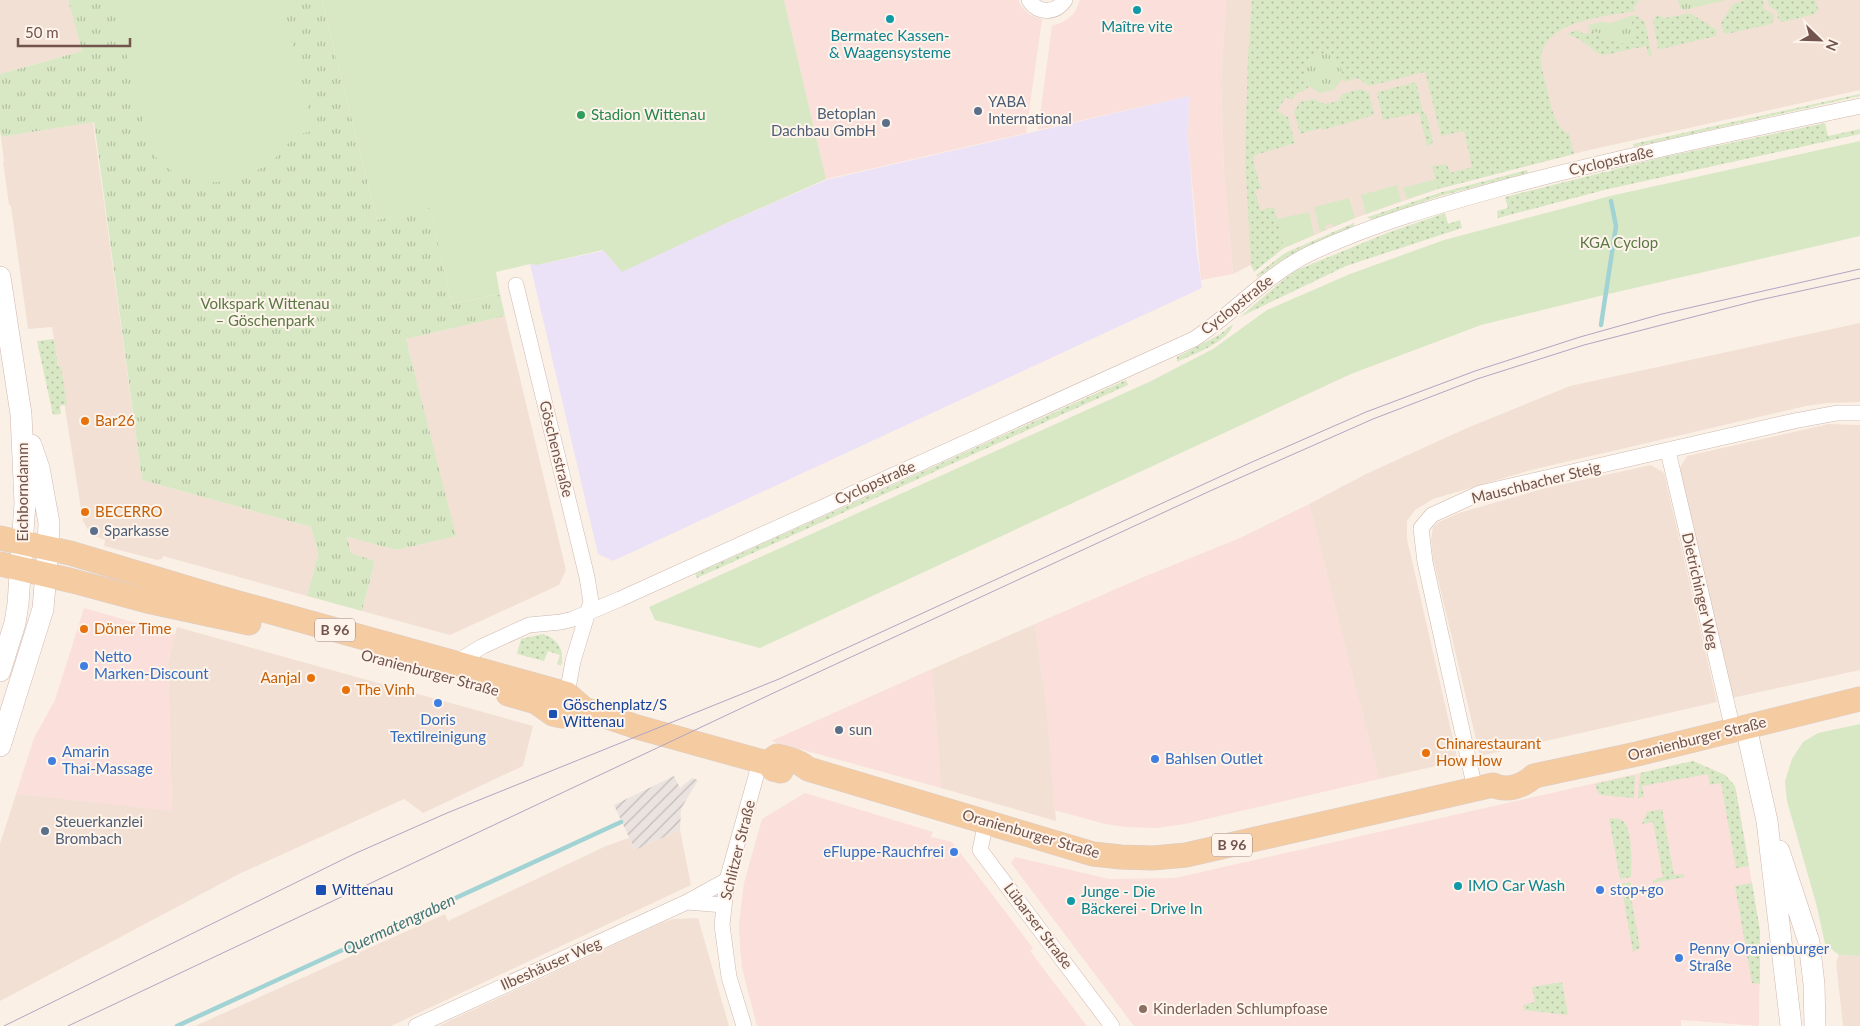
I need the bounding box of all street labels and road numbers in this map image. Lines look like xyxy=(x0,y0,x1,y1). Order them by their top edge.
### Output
street label: Cyclopstraße xyxy=(1567,142,1655,178)
street label: Cyclopstraße xyxy=(1197,271,1276,338)
street label: Göschenstraße xyxy=(536,399,578,499)
street label: Eichborndamm xyxy=(13,442,31,542)
street label: Cyclopstraße xyxy=(832,456,918,508)
street label: Mauschbacher Steig xyxy=(1469,457,1602,507)
street label: Dietrichinger Weg xyxy=(1679,531,1723,651)
road number: B 96 xyxy=(315,618,355,642)
street label: Oranienburger Straße xyxy=(359,645,501,699)
street label: Oranienburger Straße xyxy=(1626,712,1768,764)
street label: Schlitzer Straße xyxy=(716,798,758,902)
street label: Oranienburger Straße xyxy=(960,805,1102,861)
road number: B 96 xyxy=(1212,834,1252,856)
street label: Lübarser Straße xyxy=(1001,879,1077,972)
street label: Ilbeshäuser Weg xyxy=(497,933,604,993)

